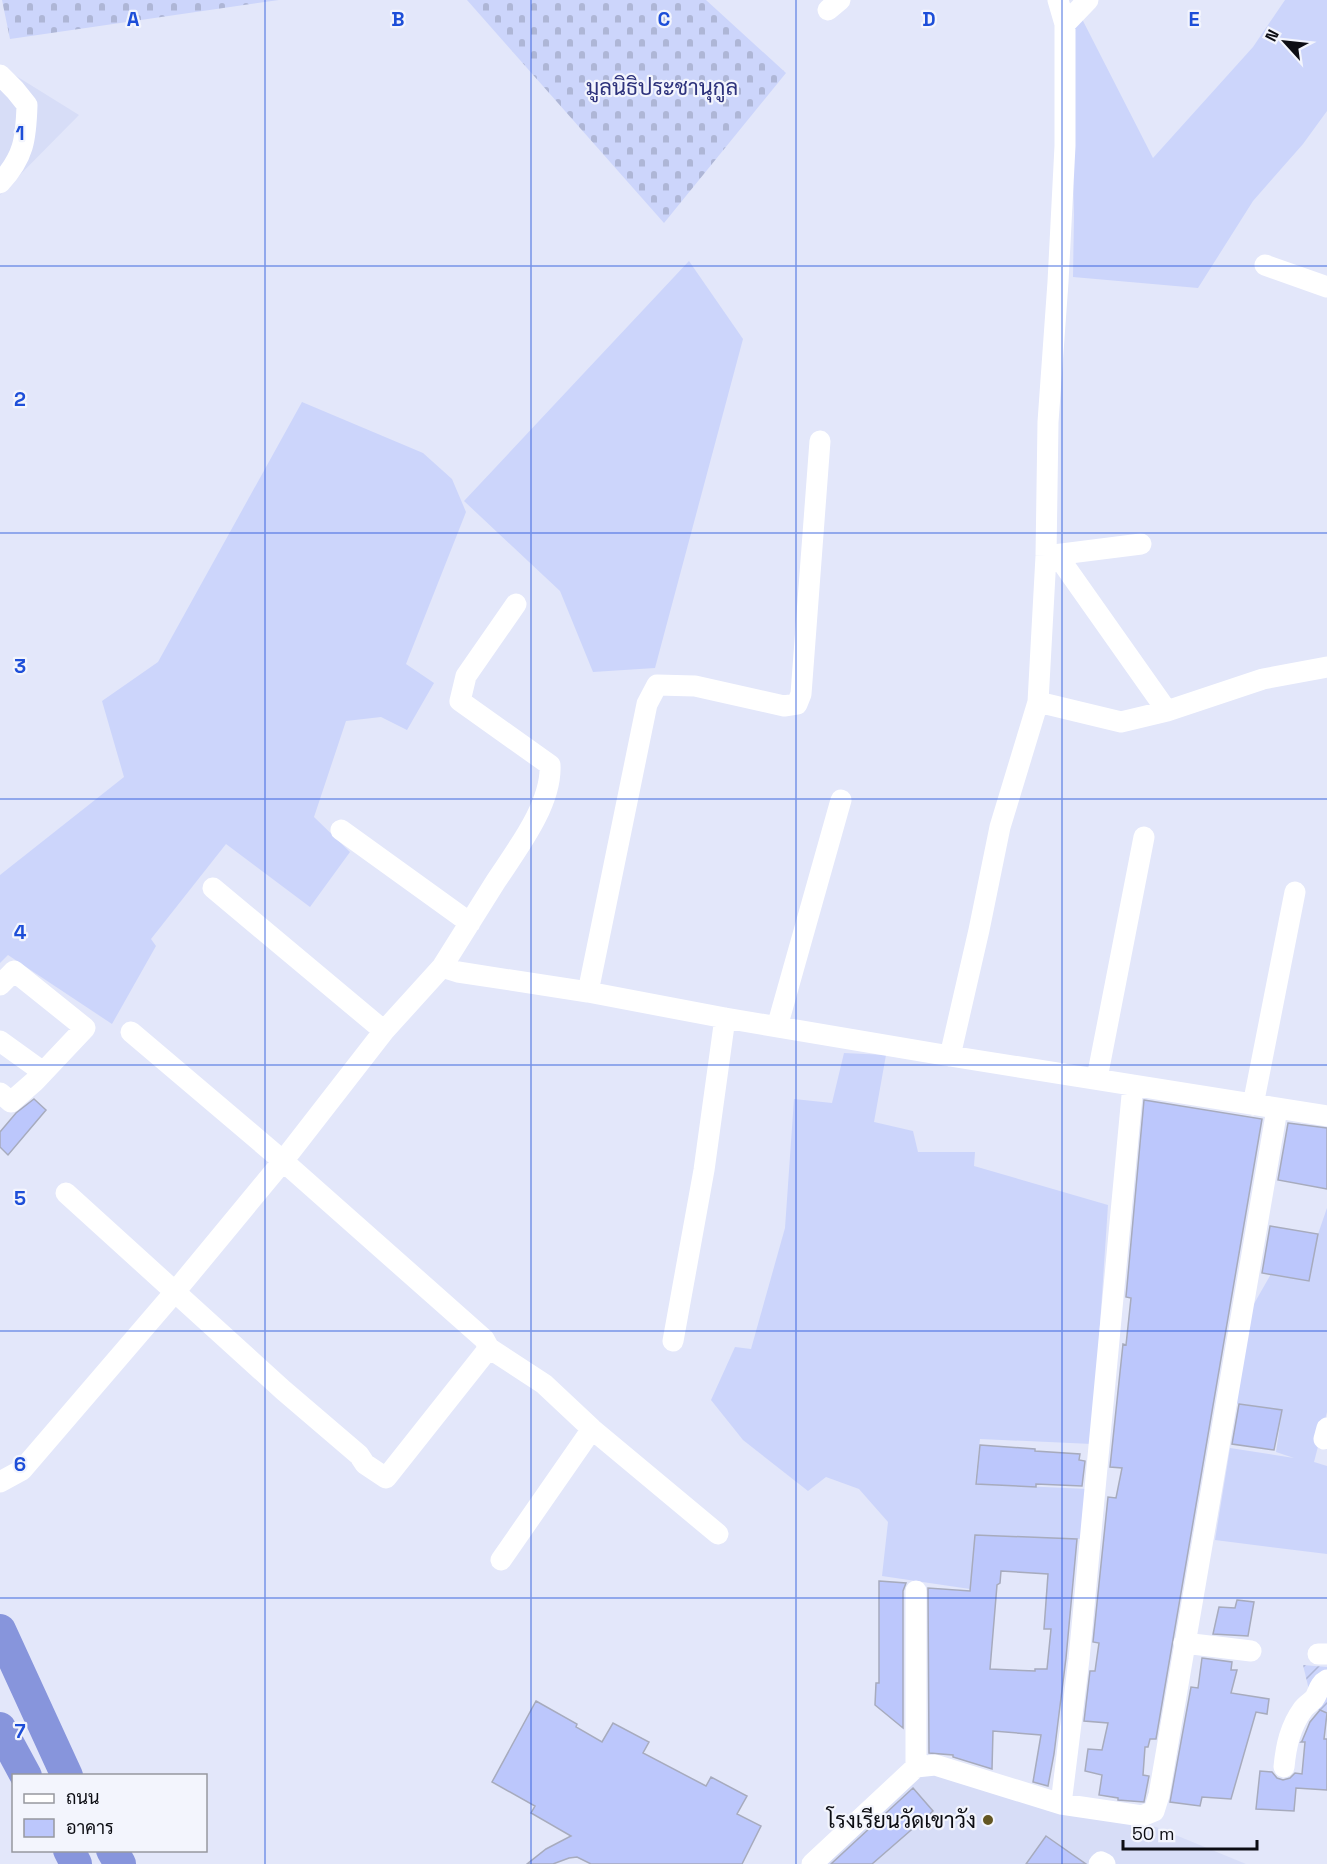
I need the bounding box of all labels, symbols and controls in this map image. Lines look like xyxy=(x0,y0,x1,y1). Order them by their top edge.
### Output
text: A xyxy=(127,6,140,32)
text: B xyxy=(391,6,405,32)
text: C xyxy=(658,6,671,32)
text: D xyxy=(922,6,936,32)
text: E xyxy=(1188,6,1200,32)
north arrow xyxy=(1255,12,1315,72)
text: N xyxy=(1260,26,1284,45)
park label: มูลนิธิประชานุกูล xyxy=(586,73,738,103)
text: 1 xyxy=(15,120,25,146)
text: 2 xyxy=(14,386,26,412)
text: 3 xyxy=(14,653,26,679)
text: 4 xyxy=(14,919,27,945)
text: 5 xyxy=(14,1185,26,1211)
text: 6 xyxy=(14,1451,26,1477)
text: 7 xyxy=(14,1718,26,1744)
legend xyxy=(12,1774,207,1852)
text: ถนน xyxy=(66,1786,99,1809)
place label: โรงเรียนวัดเขาวัง xyxy=(826,1806,976,1834)
marker: โรงเรียนวัดเขาวัง xyxy=(981,1813,995,1827)
scale bar xyxy=(1123,1813,1256,1851)
text: อาคาร xyxy=(66,1816,114,1839)
text: 50 m xyxy=(1132,1822,1174,1845)

